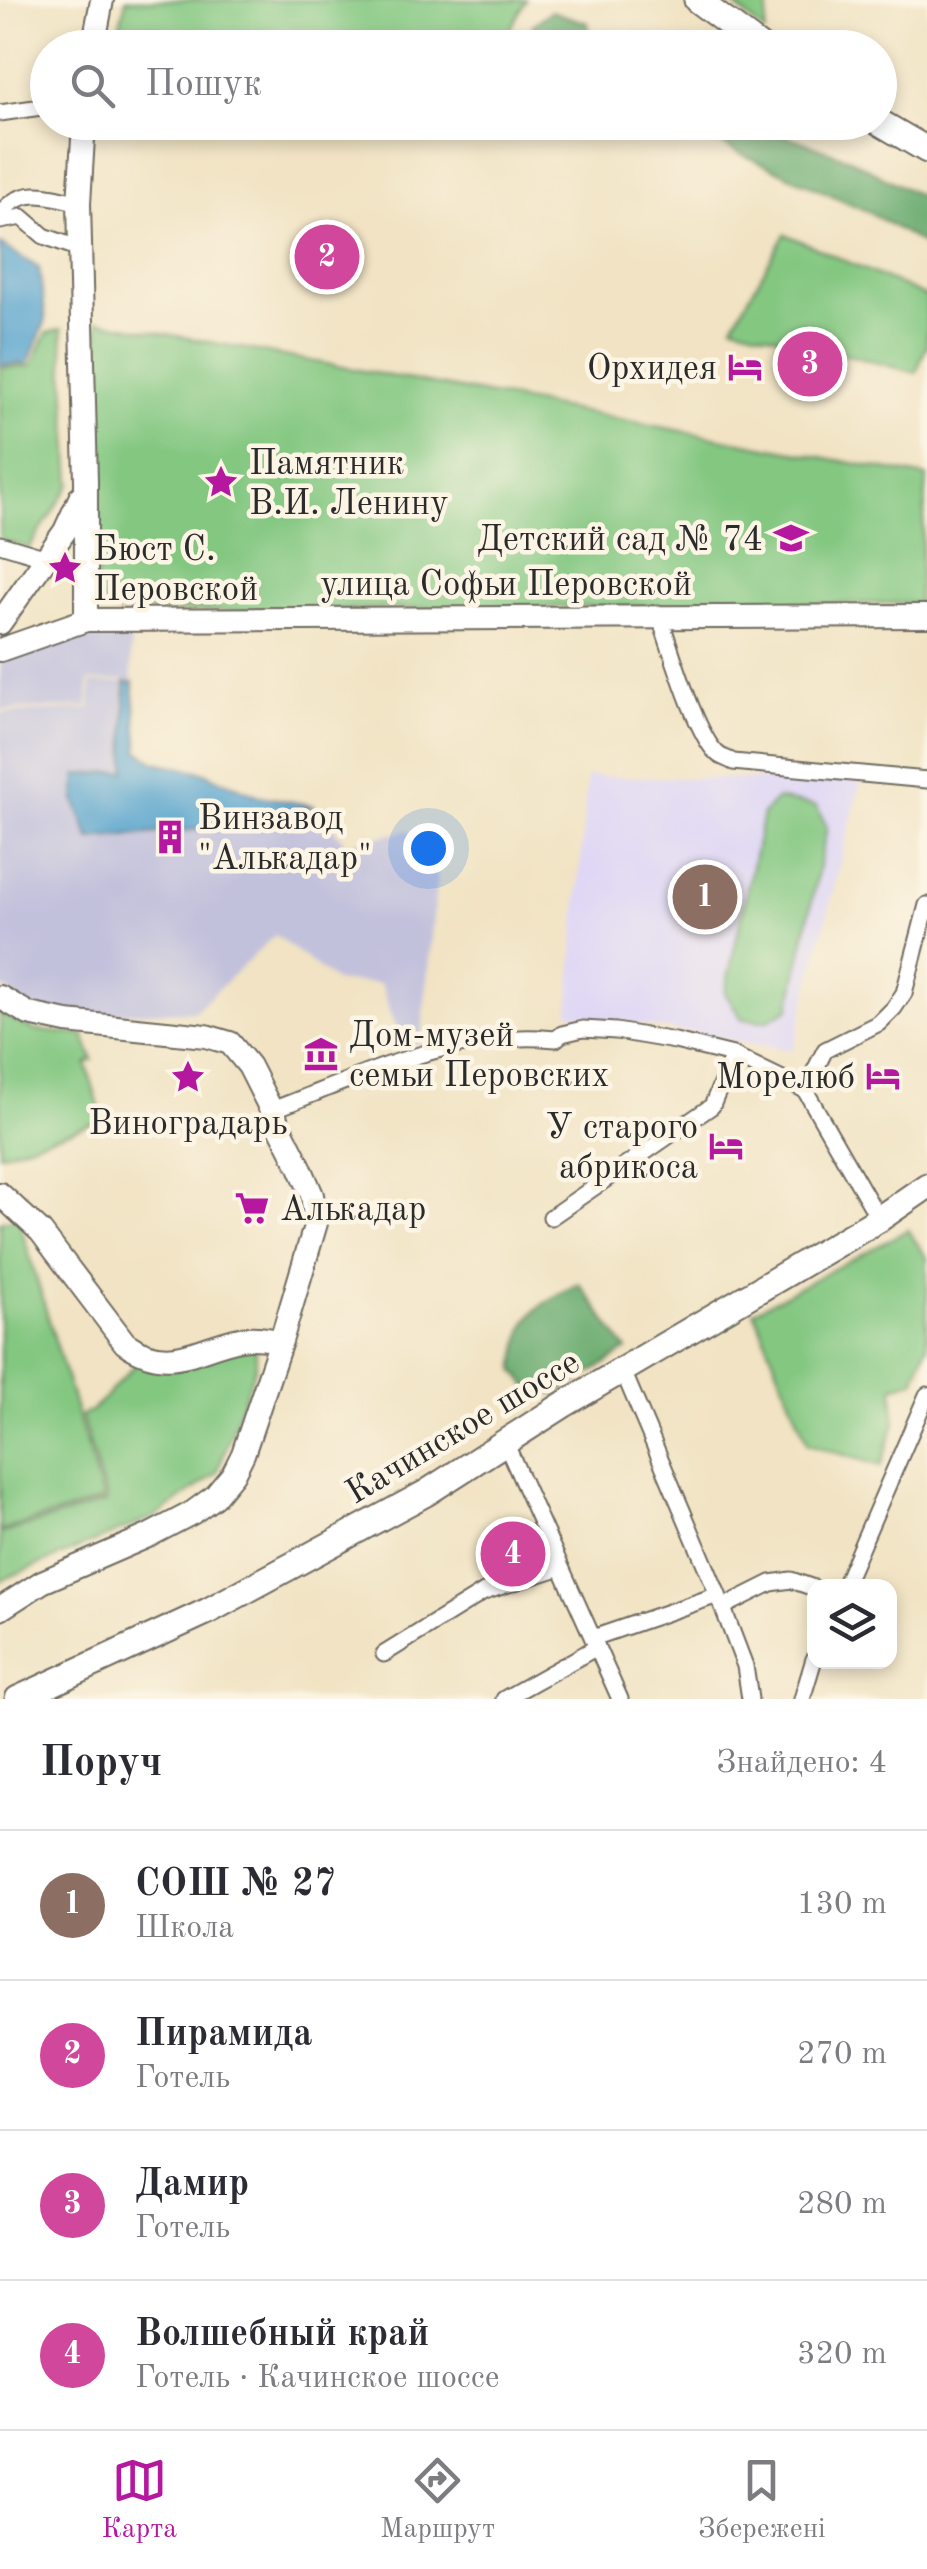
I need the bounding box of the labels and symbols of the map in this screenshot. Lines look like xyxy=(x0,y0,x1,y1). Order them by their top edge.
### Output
pin: 2 xyxy=(294,220,360,294)
pin: 3 xyxy=(778,326,842,402)
hotel icon: Орхидея xyxy=(726,348,764,386)
place label: Орхидея xyxy=(587,352,717,387)
place label: Памятник В.И. Ленину xyxy=(249,447,449,522)
place icon: Памятник В.И. Ленину xyxy=(202,463,240,501)
school or university icon: Детский сад № 74 xyxy=(772,519,810,557)
place label: Детский сад № 74 xyxy=(477,523,763,558)
place label: Бюст С. Перовской xyxy=(93,533,258,608)
place icon: Бюст С. Перовской xyxy=(46,549,84,587)
street label: улица Софьи Перовской xyxy=(320,568,692,604)
place label: Винзавод "Алькадар" xyxy=(198,802,372,877)
building icon: Винзавод "Алькадар" xyxy=(151,818,189,856)
your location xyxy=(403,823,454,874)
pin: 1 xyxy=(672,860,738,934)
place label: Дом-музей семьи Перовских xyxy=(349,1019,609,1094)
museum icon: Дом-музей семьи Перовских xyxy=(302,1035,340,1073)
hotel icon: Морелюб xyxy=(864,1057,902,1095)
place icon: Виноградарь xyxy=(169,1058,207,1096)
place label: Морелюб xyxy=(716,1061,855,1096)
place label: Виноградарь xyxy=(88,1107,288,1142)
place label: У старого абрикоса xyxy=(546,1111,698,1186)
hotel icon: У старого абрикоса xyxy=(707,1127,745,1165)
supermarket icon: Алькадар xyxy=(233,1189,271,1227)
place label: Алькадар xyxy=(280,1193,426,1228)
street label: Качинское шоссе xyxy=(341,1345,586,1511)
pin: 4 xyxy=(480,1516,546,1592)

